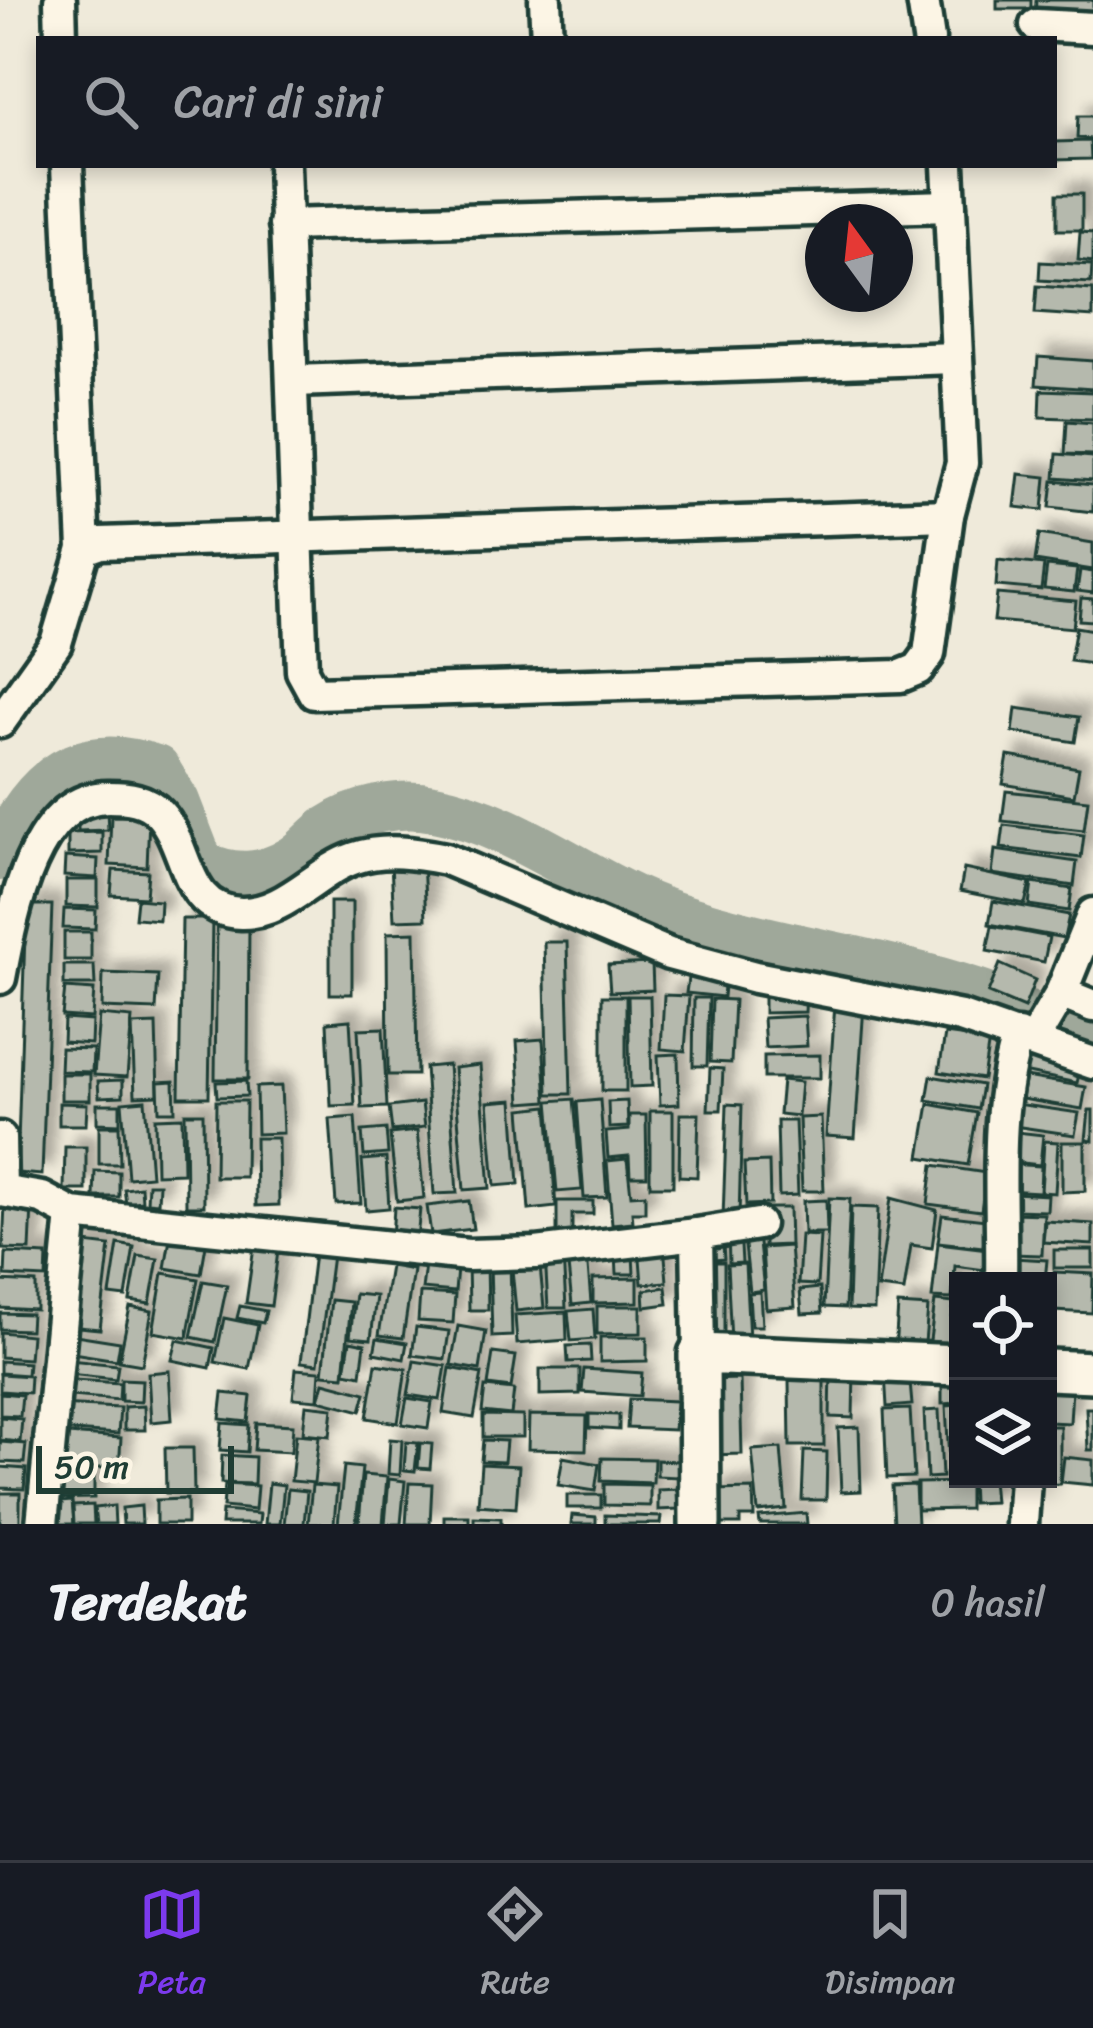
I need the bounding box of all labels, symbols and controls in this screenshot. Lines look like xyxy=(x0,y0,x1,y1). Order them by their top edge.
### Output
search box xyxy=(36,36,1057,168)
text: Cari di sini xyxy=(174,62,383,142)
icon: search xyxy=(78,69,144,135)
north arrow xyxy=(805,204,913,312)
map controls xyxy=(949,1272,1057,1488)
button: locate xyxy=(949,1272,1057,1380)
button: layers xyxy=(949,1380,1057,1488)
text: 50 m xyxy=(54,1438,129,1496)
scale bar xyxy=(36,1440,234,1493)
text: Terdekat xyxy=(48,1557,247,1647)
text: 0 hasil xyxy=(930,1568,1045,1637)
tab: Peta xyxy=(138,1881,206,2011)
tab: Rute xyxy=(481,1881,550,2011)
tab: Disimpan xyxy=(825,1881,955,2011)

